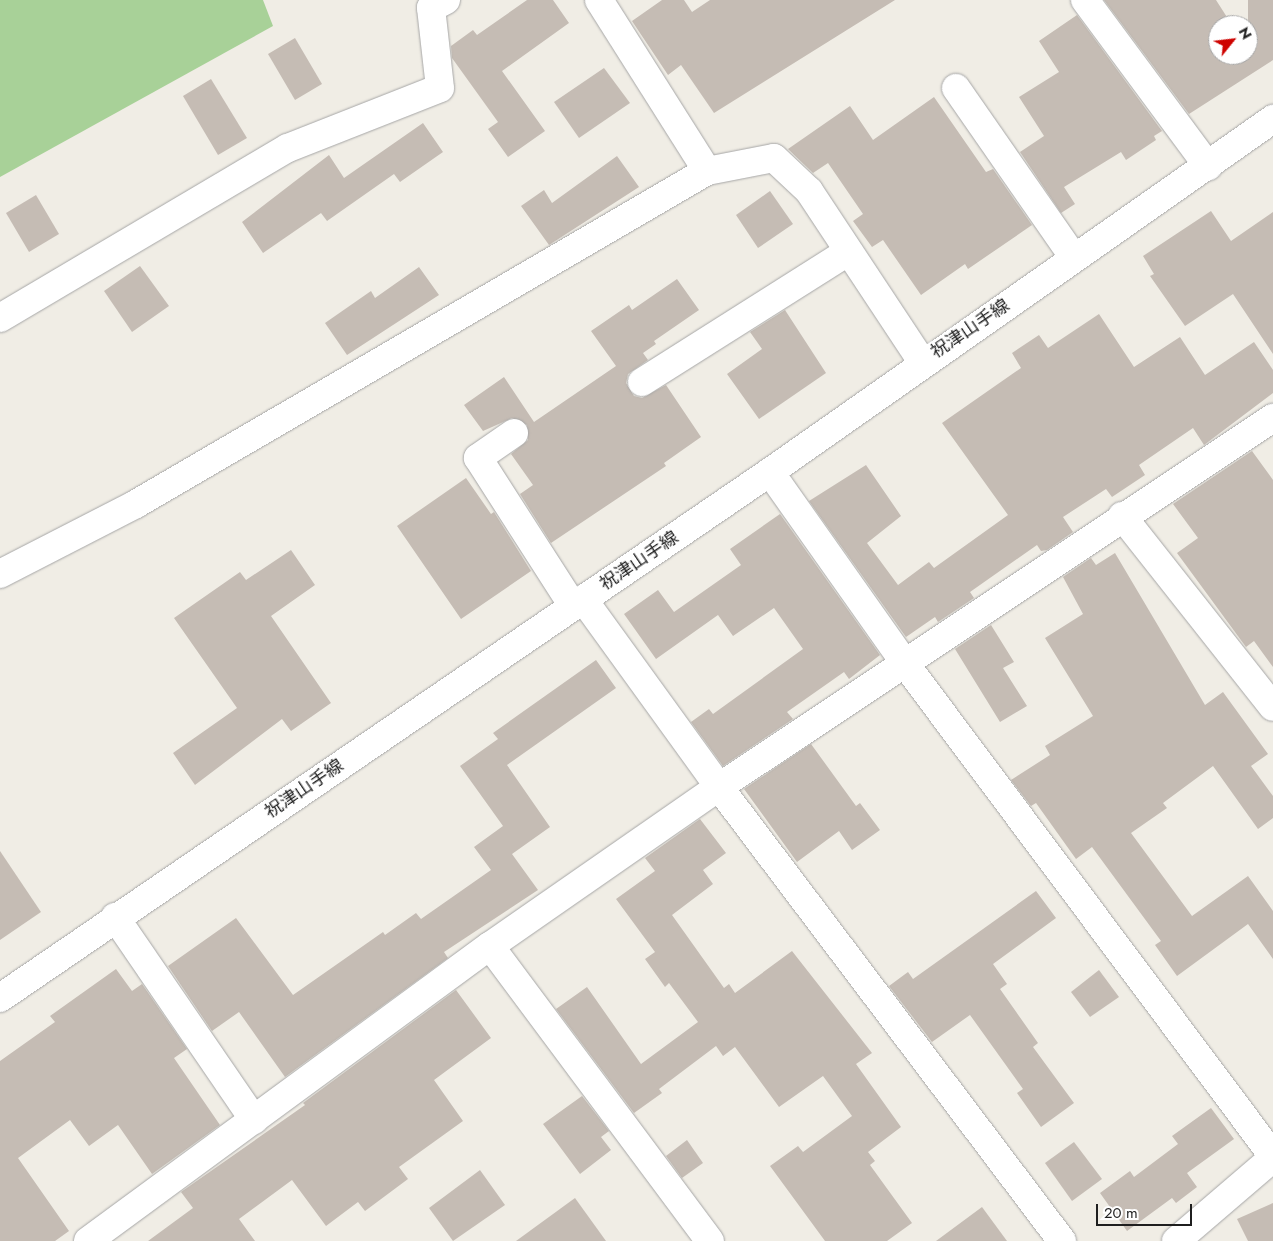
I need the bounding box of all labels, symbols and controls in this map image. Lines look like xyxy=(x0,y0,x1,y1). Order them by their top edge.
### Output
north arrow xyxy=(1208,15,1258,65)
text: N xyxy=(1234,23,1257,43)
street label: 祝津山手線 xyxy=(927,295,1013,363)
street label: 祝津山手線 xyxy=(596,527,682,595)
street label: 祝津山手線 xyxy=(261,755,347,823)
scale bar xyxy=(1098,1194,1194,1226)
text: 20 m xyxy=(1104,1202,1138,1224)

